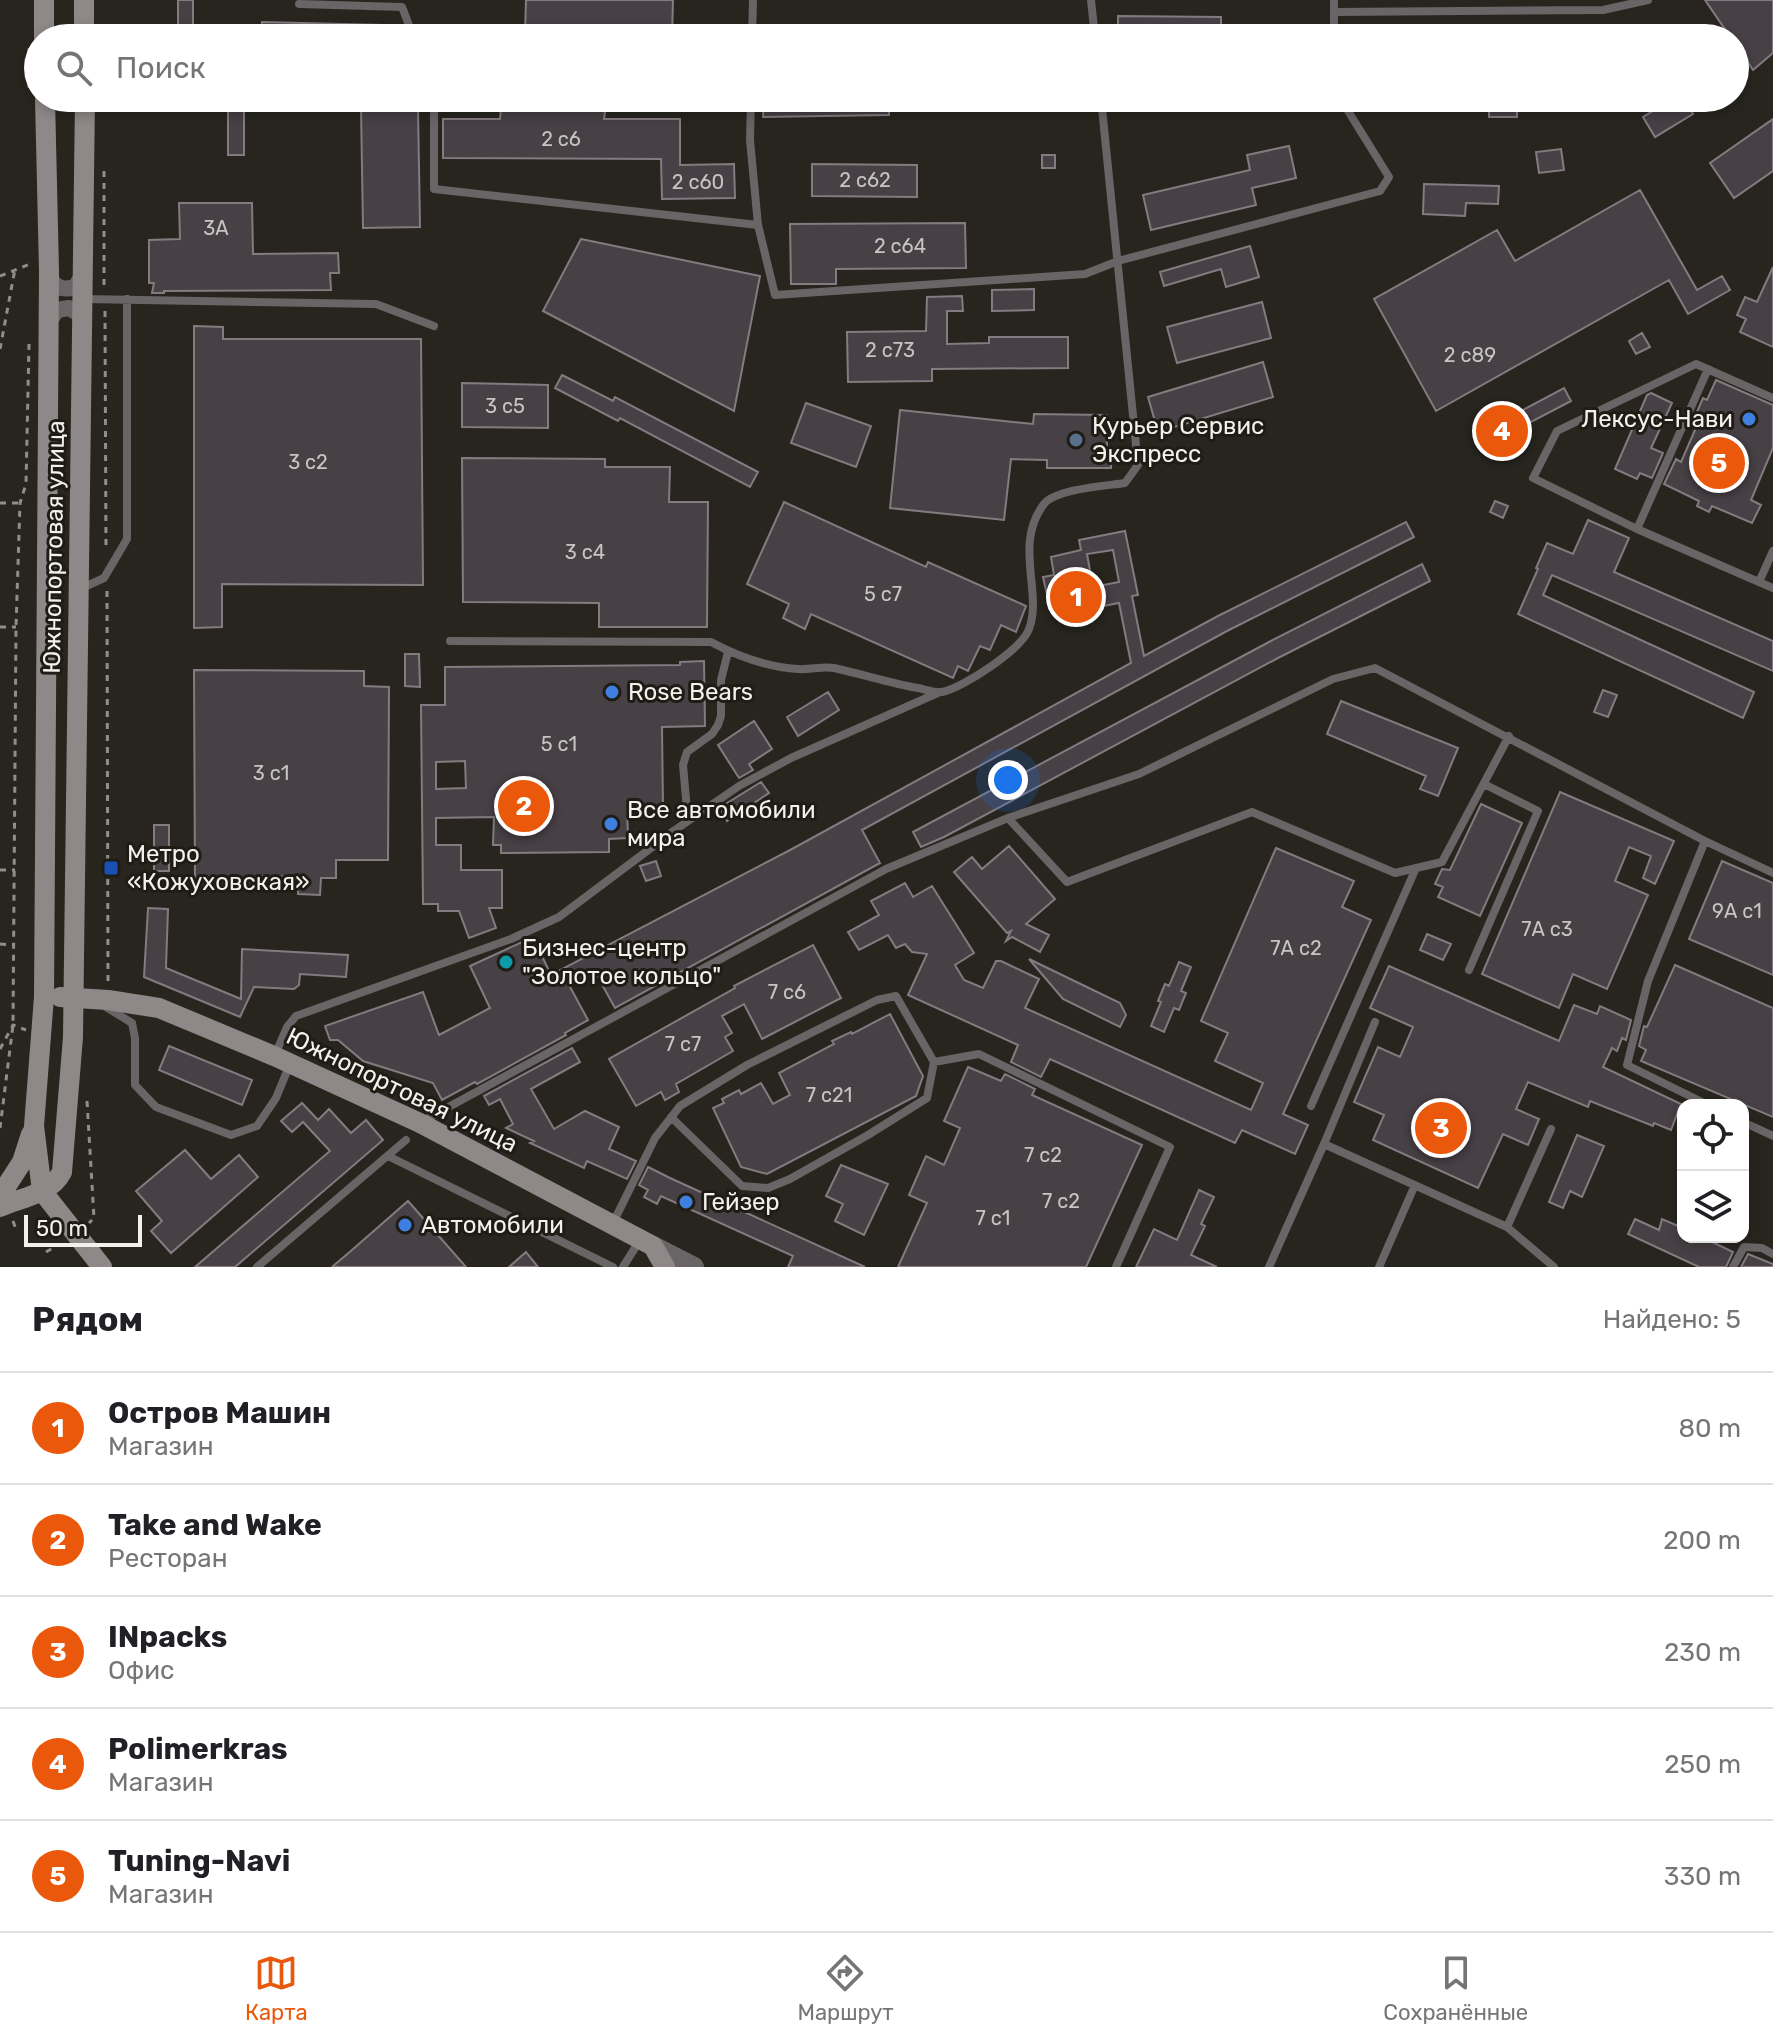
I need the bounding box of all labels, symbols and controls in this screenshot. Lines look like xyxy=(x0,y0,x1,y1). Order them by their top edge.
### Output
search box xyxy=(24,24,1749,112)
icon: search xyxy=(52,46,96,90)
text: Поиск xyxy=(116,50,206,86)
house number: 2 с6 xyxy=(541,127,581,151)
house number: 2 с62 xyxy=(839,168,891,192)
house number: 2 с60 xyxy=(672,170,724,194)
house number: 3А xyxy=(203,216,229,240)
house number: 2 с64 xyxy=(874,234,926,258)
house number: 2 с73 xyxy=(865,338,915,362)
house number: 2 с89 xyxy=(1444,343,1496,367)
house number: 3 с5 xyxy=(485,394,525,418)
pin: 4 xyxy=(1476,401,1528,461)
place label: Лексус-Нави xyxy=(1581,405,1733,433)
marker: Лексус-Нави xyxy=(1740,410,1758,428)
place label: Курьер Сервис Экспресс xyxy=(1092,412,1264,468)
street label: Южнопортовая улица xyxy=(38,420,70,674)
marker: Курьер Сервис Экспресс xyxy=(1067,431,1085,449)
pin: 5 xyxy=(1693,433,1745,493)
house number: 3 с2 xyxy=(288,450,328,474)
house number: 3 с4 xyxy=(565,540,605,564)
pin: 1 xyxy=(1050,567,1102,627)
house number: 5 с7 xyxy=(864,582,902,606)
place label: Rose Bears xyxy=(628,678,753,706)
marker: Rose Bears xyxy=(603,683,621,701)
house number: 5 с1 xyxy=(541,732,577,756)
your location xyxy=(988,760,1028,800)
house number: 3 с1 xyxy=(253,761,289,785)
pin: 2 xyxy=(498,776,550,836)
place label: Все автомобили мира xyxy=(627,796,816,852)
marker: Все автомобили мира xyxy=(602,815,620,833)
place label: Метро «Кожуховская» xyxy=(127,840,310,896)
marker: Метро «Кожуховская» xyxy=(102,859,120,877)
house number: 9А с1 xyxy=(1712,899,1762,923)
house number: 7А с3 xyxy=(1521,917,1573,941)
place label: Бизнес-центр "Золотое кольцо" xyxy=(522,934,721,990)
house number: 7А с2 xyxy=(1270,936,1322,960)
marker: Бизнес-центр "Золотое кольцо" xyxy=(497,953,515,971)
house number: 7 с6 xyxy=(768,980,806,1004)
street label: Южнопортовая улица xyxy=(282,1022,522,1158)
house number: 7 с7 xyxy=(665,1032,701,1056)
house number: 7 c21 xyxy=(806,1083,852,1107)
pin: 3 xyxy=(1415,1098,1467,1158)
map controls xyxy=(1677,1099,1749,1243)
button: locate xyxy=(1677,1099,1749,1171)
house number: 7 c2 xyxy=(1024,1143,1062,1167)
button: layers xyxy=(1677,1171,1749,1243)
place label: Гейзер xyxy=(702,1188,780,1216)
house number: 7 с2 xyxy=(1042,1189,1080,1213)
marker: Гейзер xyxy=(677,1193,695,1211)
house number: 7 с1 xyxy=(976,1206,1010,1230)
scale bar xyxy=(24,1211,142,1247)
place label: Автомобили xyxy=(421,1211,564,1239)
text: 50 m xyxy=(36,1215,88,1242)
marker: Автомобили xyxy=(396,1216,414,1234)
text: Рядом xyxy=(32,1299,143,1340)
text: Найдено: 5 xyxy=(1603,1304,1741,1335)
text: Остров Машин xyxy=(108,1395,331,1431)
text: 1 xyxy=(52,1413,64,1444)
text: 80 m xyxy=(1678,1413,1741,1444)
text: Магазин xyxy=(108,1431,214,1462)
text: Take and Wake xyxy=(108,1507,322,1543)
text: 2 xyxy=(50,1525,66,1556)
text: 200 m xyxy=(1663,1525,1741,1556)
text: Ресторан xyxy=(108,1543,228,1574)
text: INpacks xyxy=(108,1619,227,1655)
text: 3 xyxy=(49,1637,67,1668)
text: 230 m xyxy=(1664,1637,1741,1668)
text: Офис xyxy=(108,1655,174,1686)
text: Polimerkras xyxy=(108,1731,288,1767)
text: 4 xyxy=(49,1749,67,1780)
text: 250 m xyxy=(1664,1749,1741,1780)
text: Магазин xyxy=(108,1767,214,1798)
text: Tuning-Navi xyxy=(108,1843,290,1879)
text: 5 xyxy=(50,1861,66,1892)
text: 330 m xyxy=(1664,1861,1741,1892)
text: Магазин xyxy=(108,1879,214,1910)
tab: Карта xyxy=(245,1951,308,2026)
tab: Маршрут xyxy=(797,1951,893,2026)
tab: Сохранённые xyxy=(1383,1951,1528,2026)

